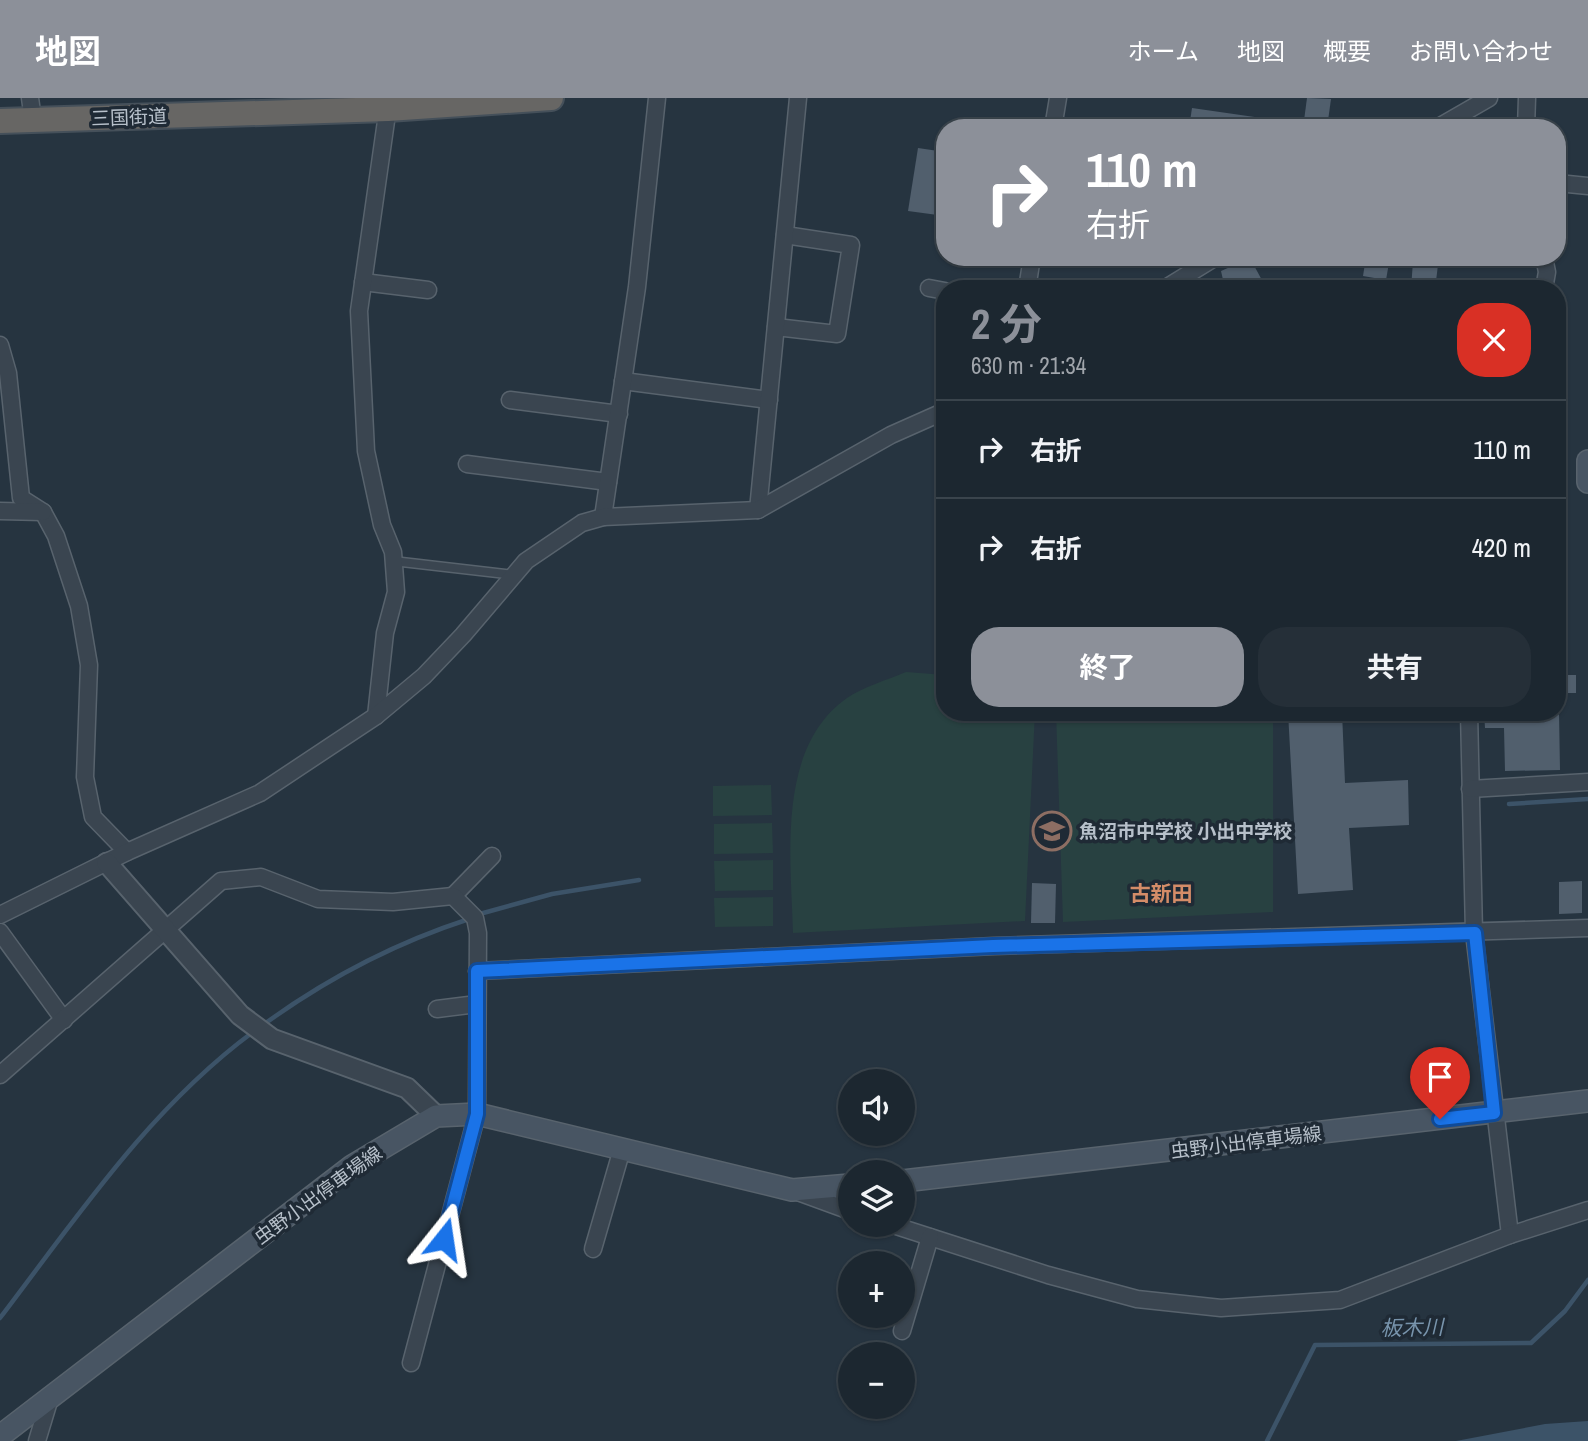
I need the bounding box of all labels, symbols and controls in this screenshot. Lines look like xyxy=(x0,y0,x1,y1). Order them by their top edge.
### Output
text: 地図 xyxy=(35,29,101,73)
text: ホーム xyxy=(1128,35,1199,67)
text: 地図 xyxy=(1237,35,1285,67)
text: 概要 xyxy=(1323,35,1371,67)
text: お問い合わせ xyxy=(1409,35,1553,67)
street label: 三国街道 xyxy=(91,103,167,131)
text: 110 m xyxy=(1086,136,1198,202)
icon: right xyxy=(971,147,1062,238)
text: 右折 xyxy=(1086,203,1150,246)
text: 2 分 xyxy=(971,296,1042,352)
button: close xyxy=(1457,303,1531,377)
text: 630 m · 21:34 xyxy=(971,350,1086,381)
icon: right xyxy=(971,430,1009,468)
text: 110 m xyxy=(1473,432,1531,467)
text: 右折 xyxy=(1030,433,1082,468)
icon: right xyxy=(971,528,1009,566)
text: 420 m xyxy=(1472,530,1531,565)
text: 右折 xyxy=(1030,531,1082,566)
button: 終了 xyxy=(971,627,1244,707)
button: 共有 xyxy=(1258,627,1531,707)
school or university icon: 魚沼市中学校 小出中学校 xyxy=(1031,810,1073,852)
place label: 魚沼市中学校 小出中学校 xyxy=(1079,818,1292,844)
district label: 古新田 xyxy=(1130,879,1193,908)
pin xyxy=(1410,1047,1470,1119)
icon: arrive xyxy=(1421,1058,1459,1096)
map controls xyxy=(838,1069,915,1419)
button: sound xyxy=(838,1069,915,1146)
street label: 虫野小出停車場線 xyxy=(1169,1120,1323,1164)
street label: 虫野小出停車場線 xyxy=(249,1140,387,1250)
button: layers xyxy=(838,1160,915,1237)
position arrow xyxy=(407,1202,481,1276)
button: + xyxy=(838,1251,915,1328)
water label: 板木川 xyxy=(1380,1312,1446,1343)
button: − xyxy=(838,1342,915,1419)

